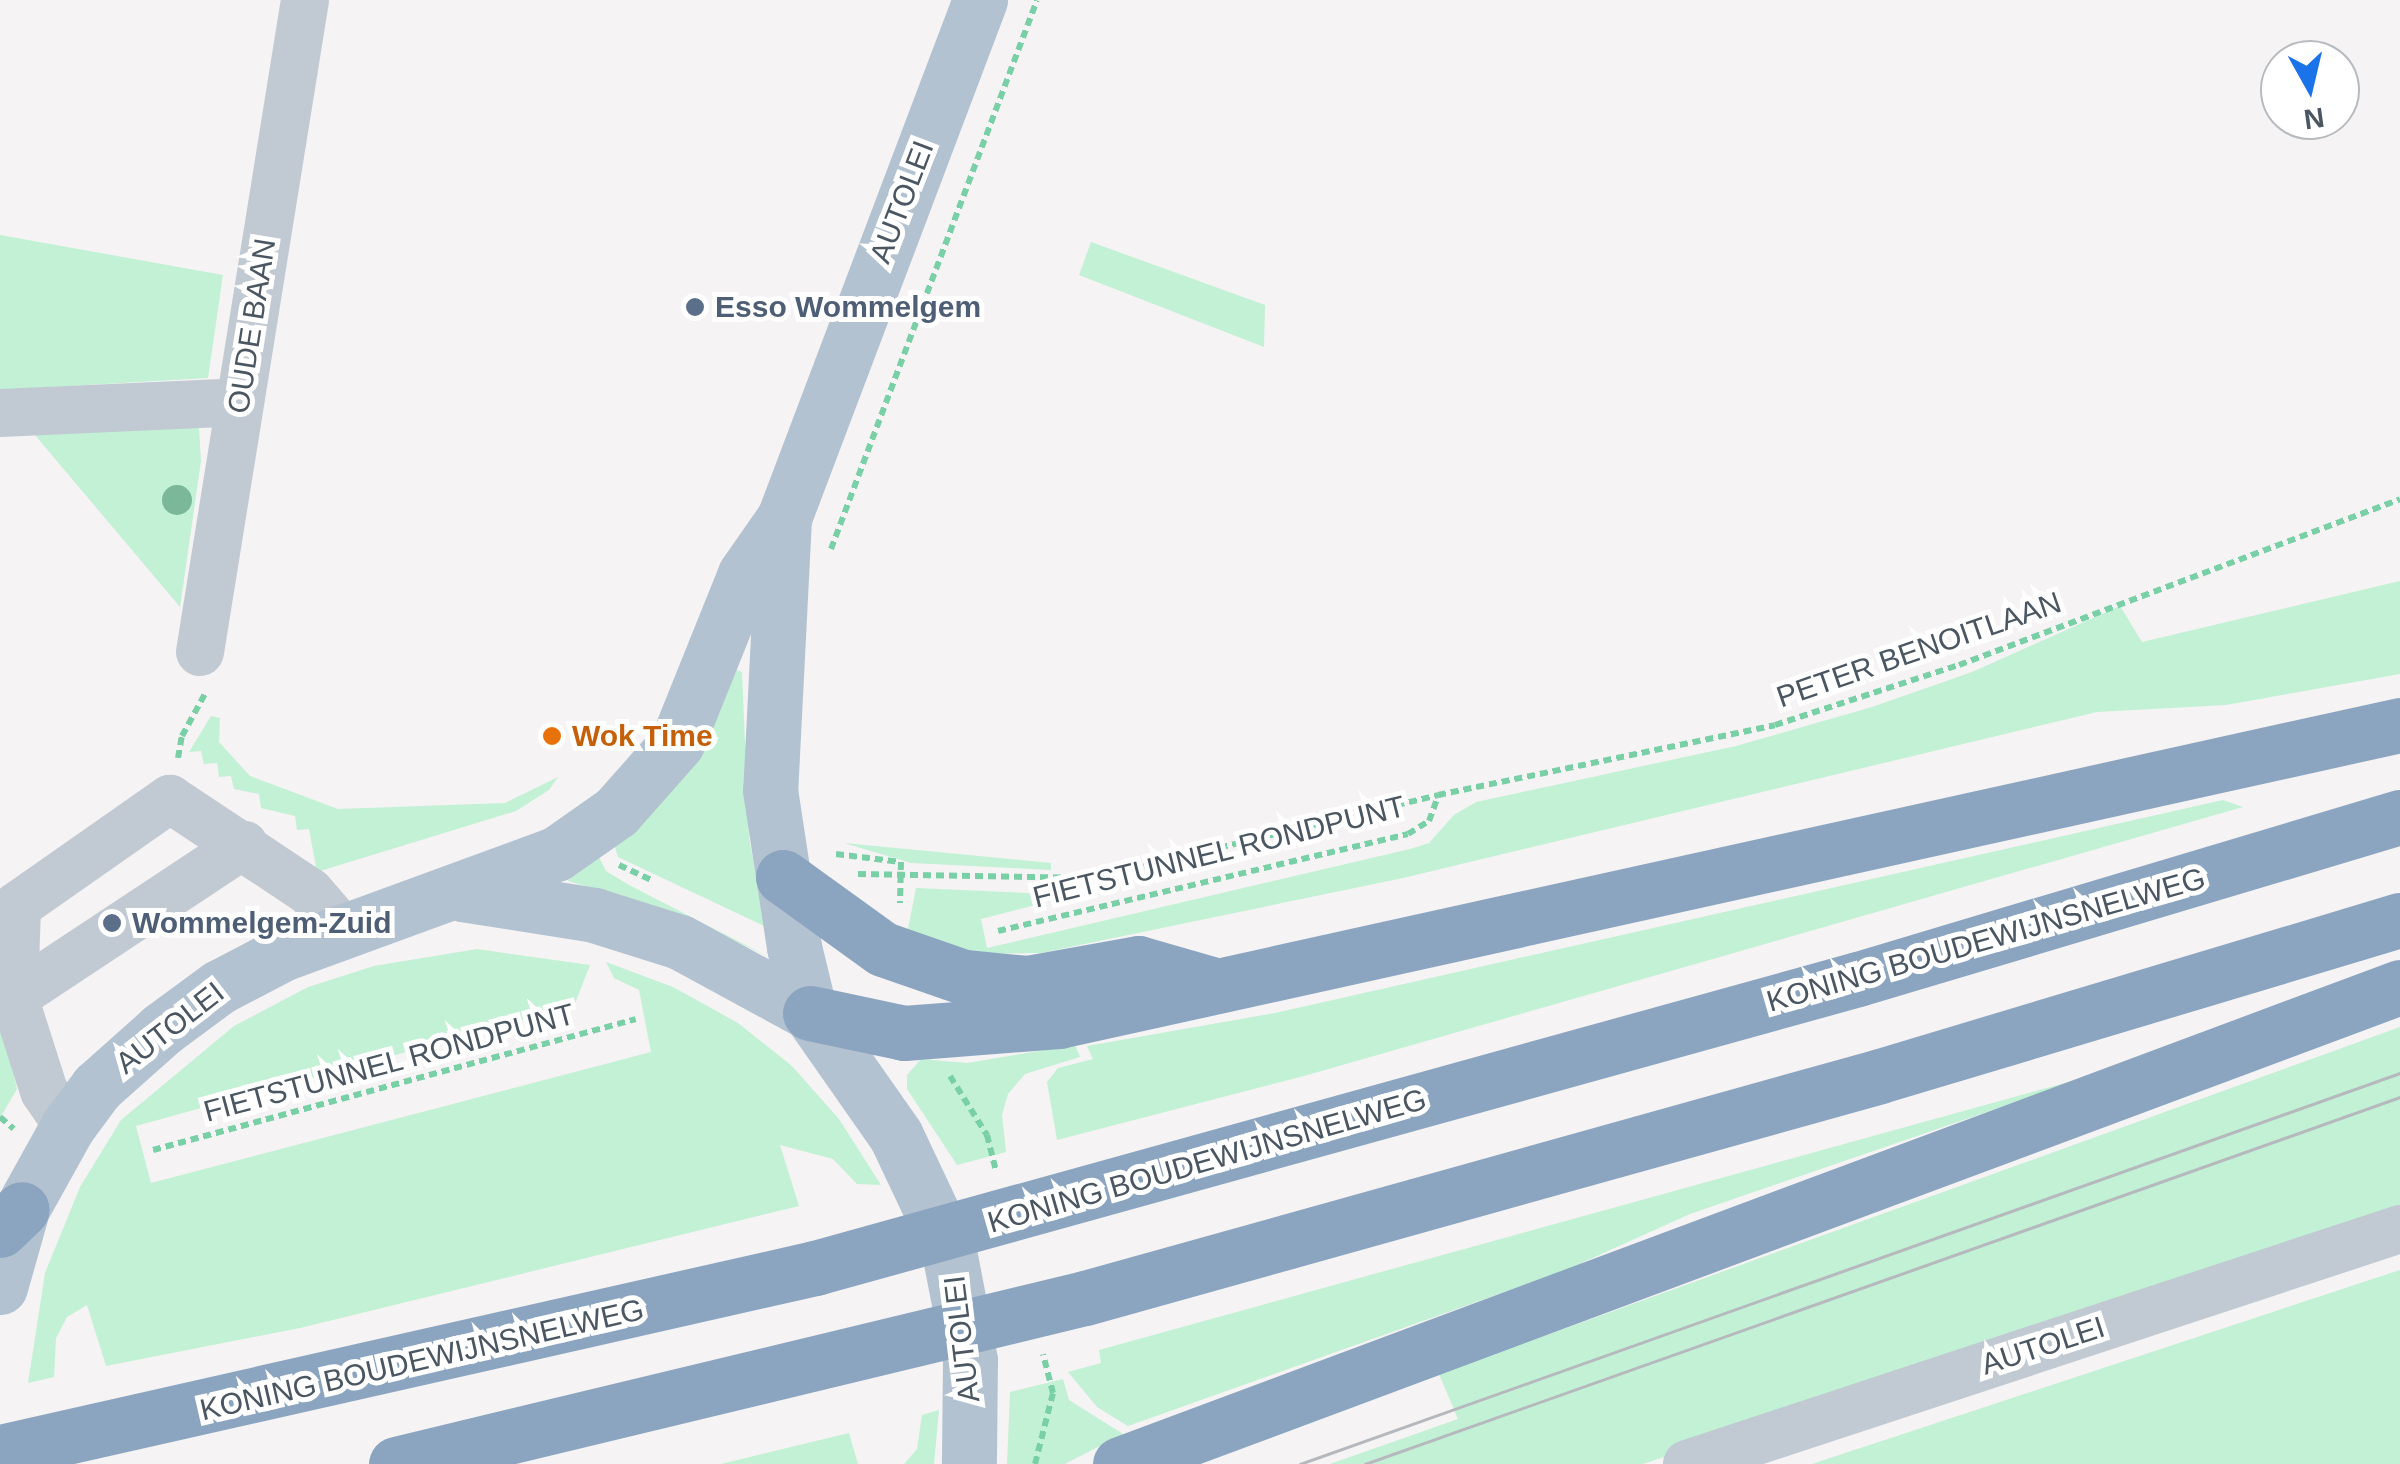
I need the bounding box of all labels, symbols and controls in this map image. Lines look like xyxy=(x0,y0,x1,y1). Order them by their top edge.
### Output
north arrow xyxy=(2260,40,2360,140)
text: N xyxy=(2302,101,2326,135)
street label: AUTOLEI xyxy=(862,136,942,268)
street label: OUDE BAAN xyxy=(220,236,284,416)
place label: Esso Wommelgem xyxy=(715,289,981,325)
marker: Esso Wommelgem xyxy=(684,296,706,318)
street label: PETER BENOITLAAN xyxy=(1772,584,2066,716)
place label: Wok Time xyxy=(572,718,713,754)
marker: Wok Time xyxy=(541,725,563,747)
street label: FIETSTUNNEL RONDPUNT xyxy=(1029,788,1409,916)
street label: KONING BOUDEWIJNSNELWEG xyxy=(1763,860,2209,1020)
place label: Wommelgem-Zuid xyxy=(132,905,391,941)
marker: Wommelgem-Zuid xyxy=(101,912,123,934)
street label: AUTOLEI xyxy=(109,974,231,1082)
street label: FIETSTUNNEL RONDPUNT xyxy=(199,996,579,1130)
street label: KONING BOUDEWIJNSNELWEG xyxy=(984,1081,1430,1241)
street label: AUTOLEI xyxy=(936,1273,988,1405)
street label: KONING BOUDEWIJNSNELWEG xyxy=(197,1291,647,1429)
street label: AUTOLEI xyxy=(1977,1309,2109,1383)

